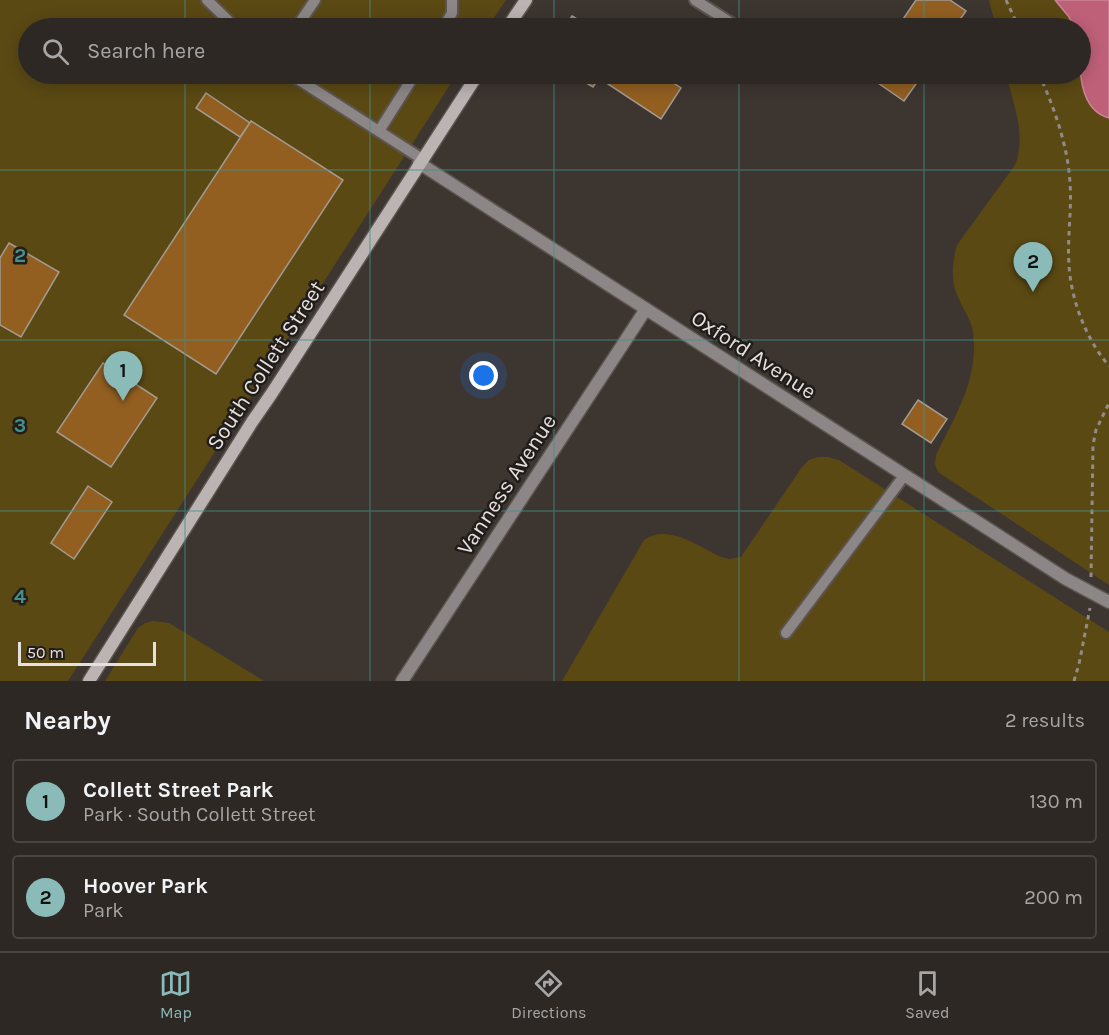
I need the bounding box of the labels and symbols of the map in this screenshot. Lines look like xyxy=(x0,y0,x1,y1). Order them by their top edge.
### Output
pin: 2 xyxy=(1014,242,1052,292)
text: 2 xyxy=(14,244,26,267)
street label: South Collett Street xyxy=(201,276,330,455)
street label: Oxford Avenue xyxy=(686,305,821,405)
pin: 1 xyxy=(104,352,142,401)
your location xyxy=(469,361,498,390)
street label: Vanness Avenue xyxy=(452,409,562,560)
text: 3 xyxy=(14,414,26,437)
text: 4 xyxy=(14,585,26,608)
scale bar xyxy=(18,639,156,666)

